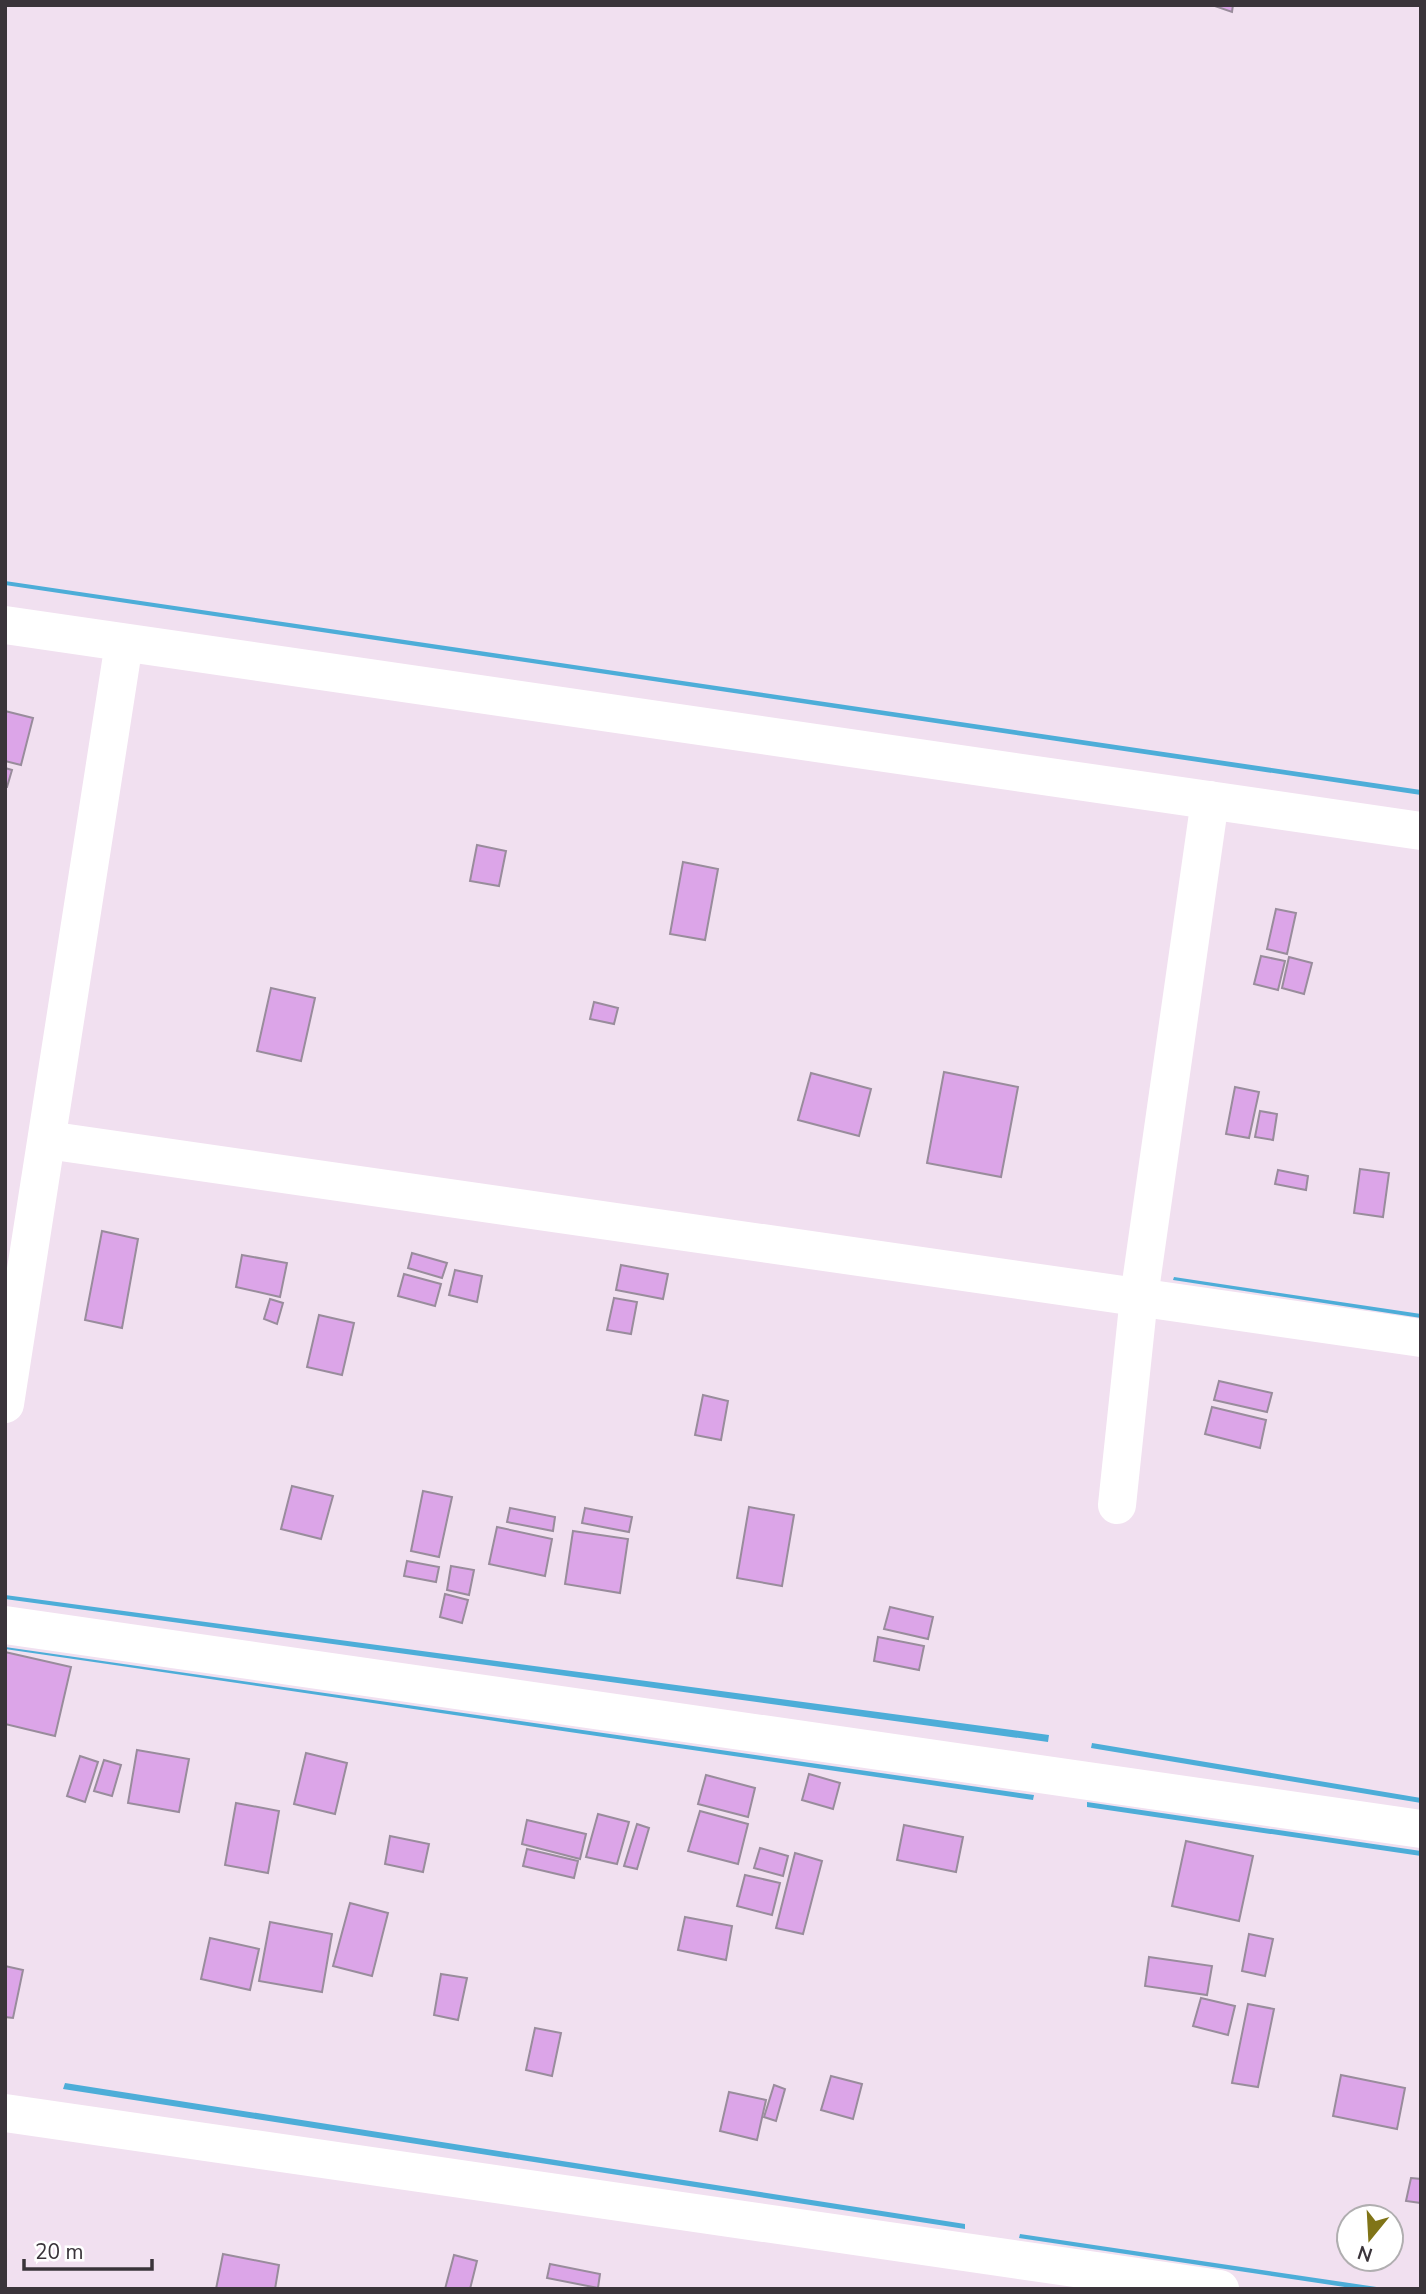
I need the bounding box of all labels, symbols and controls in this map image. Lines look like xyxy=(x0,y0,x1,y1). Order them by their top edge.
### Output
north arrow xyxy=(1335,2203,1405,2273)
scale bar xyxy=(24,2228,152,2272)
text: 20 m xyxy=(35,2238,84,2266)
text: N xyxy=(1354,2239,1376,2268)

